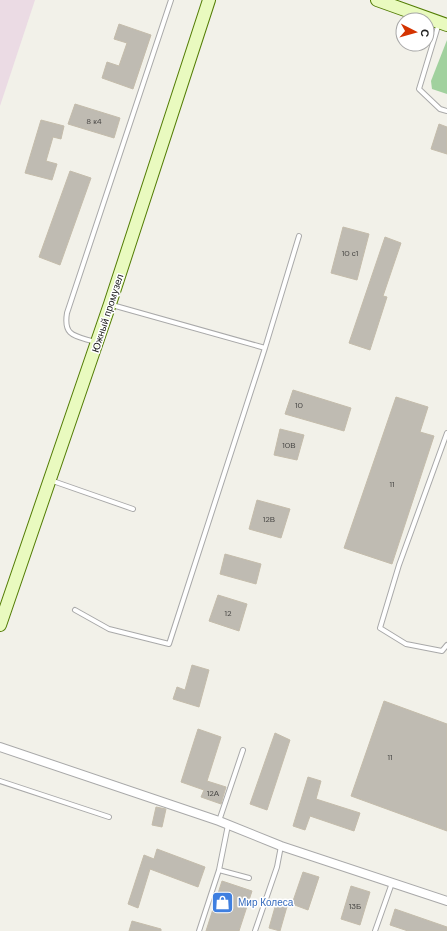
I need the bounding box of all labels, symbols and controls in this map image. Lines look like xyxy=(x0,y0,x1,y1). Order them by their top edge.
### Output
north arrow xyxy=(395,12,435,52)
text: С xyxy=(418,28,432,38)
house number: 8 к4 xyxy=(86,116,102,126)
house number: 10 с1 xyxy=(342,248,358,258)
street label: Южный промузел xyxy=(89,272,126,354)
house number: 10 xyxy=(295,400,304,410)
house number: 10В xyxy=(282,440,296,450)
house number: 11 xyxy=(390,479,395,489)
house number: 12В xyxy=(263,514,275,524)
house number: 12 xyxy=(224,608,232,618)
house number: 11 xyxy=(388,752,393,762)
house number: 12А xyxy=(207,788,220,798)
shop icon: Мир Колеса xyxy=(209,889,235,915)
place label: Мир Колеса xyxy=(238,896,294,909)
house number: 13Б xyxy=(349,901,361,911)

